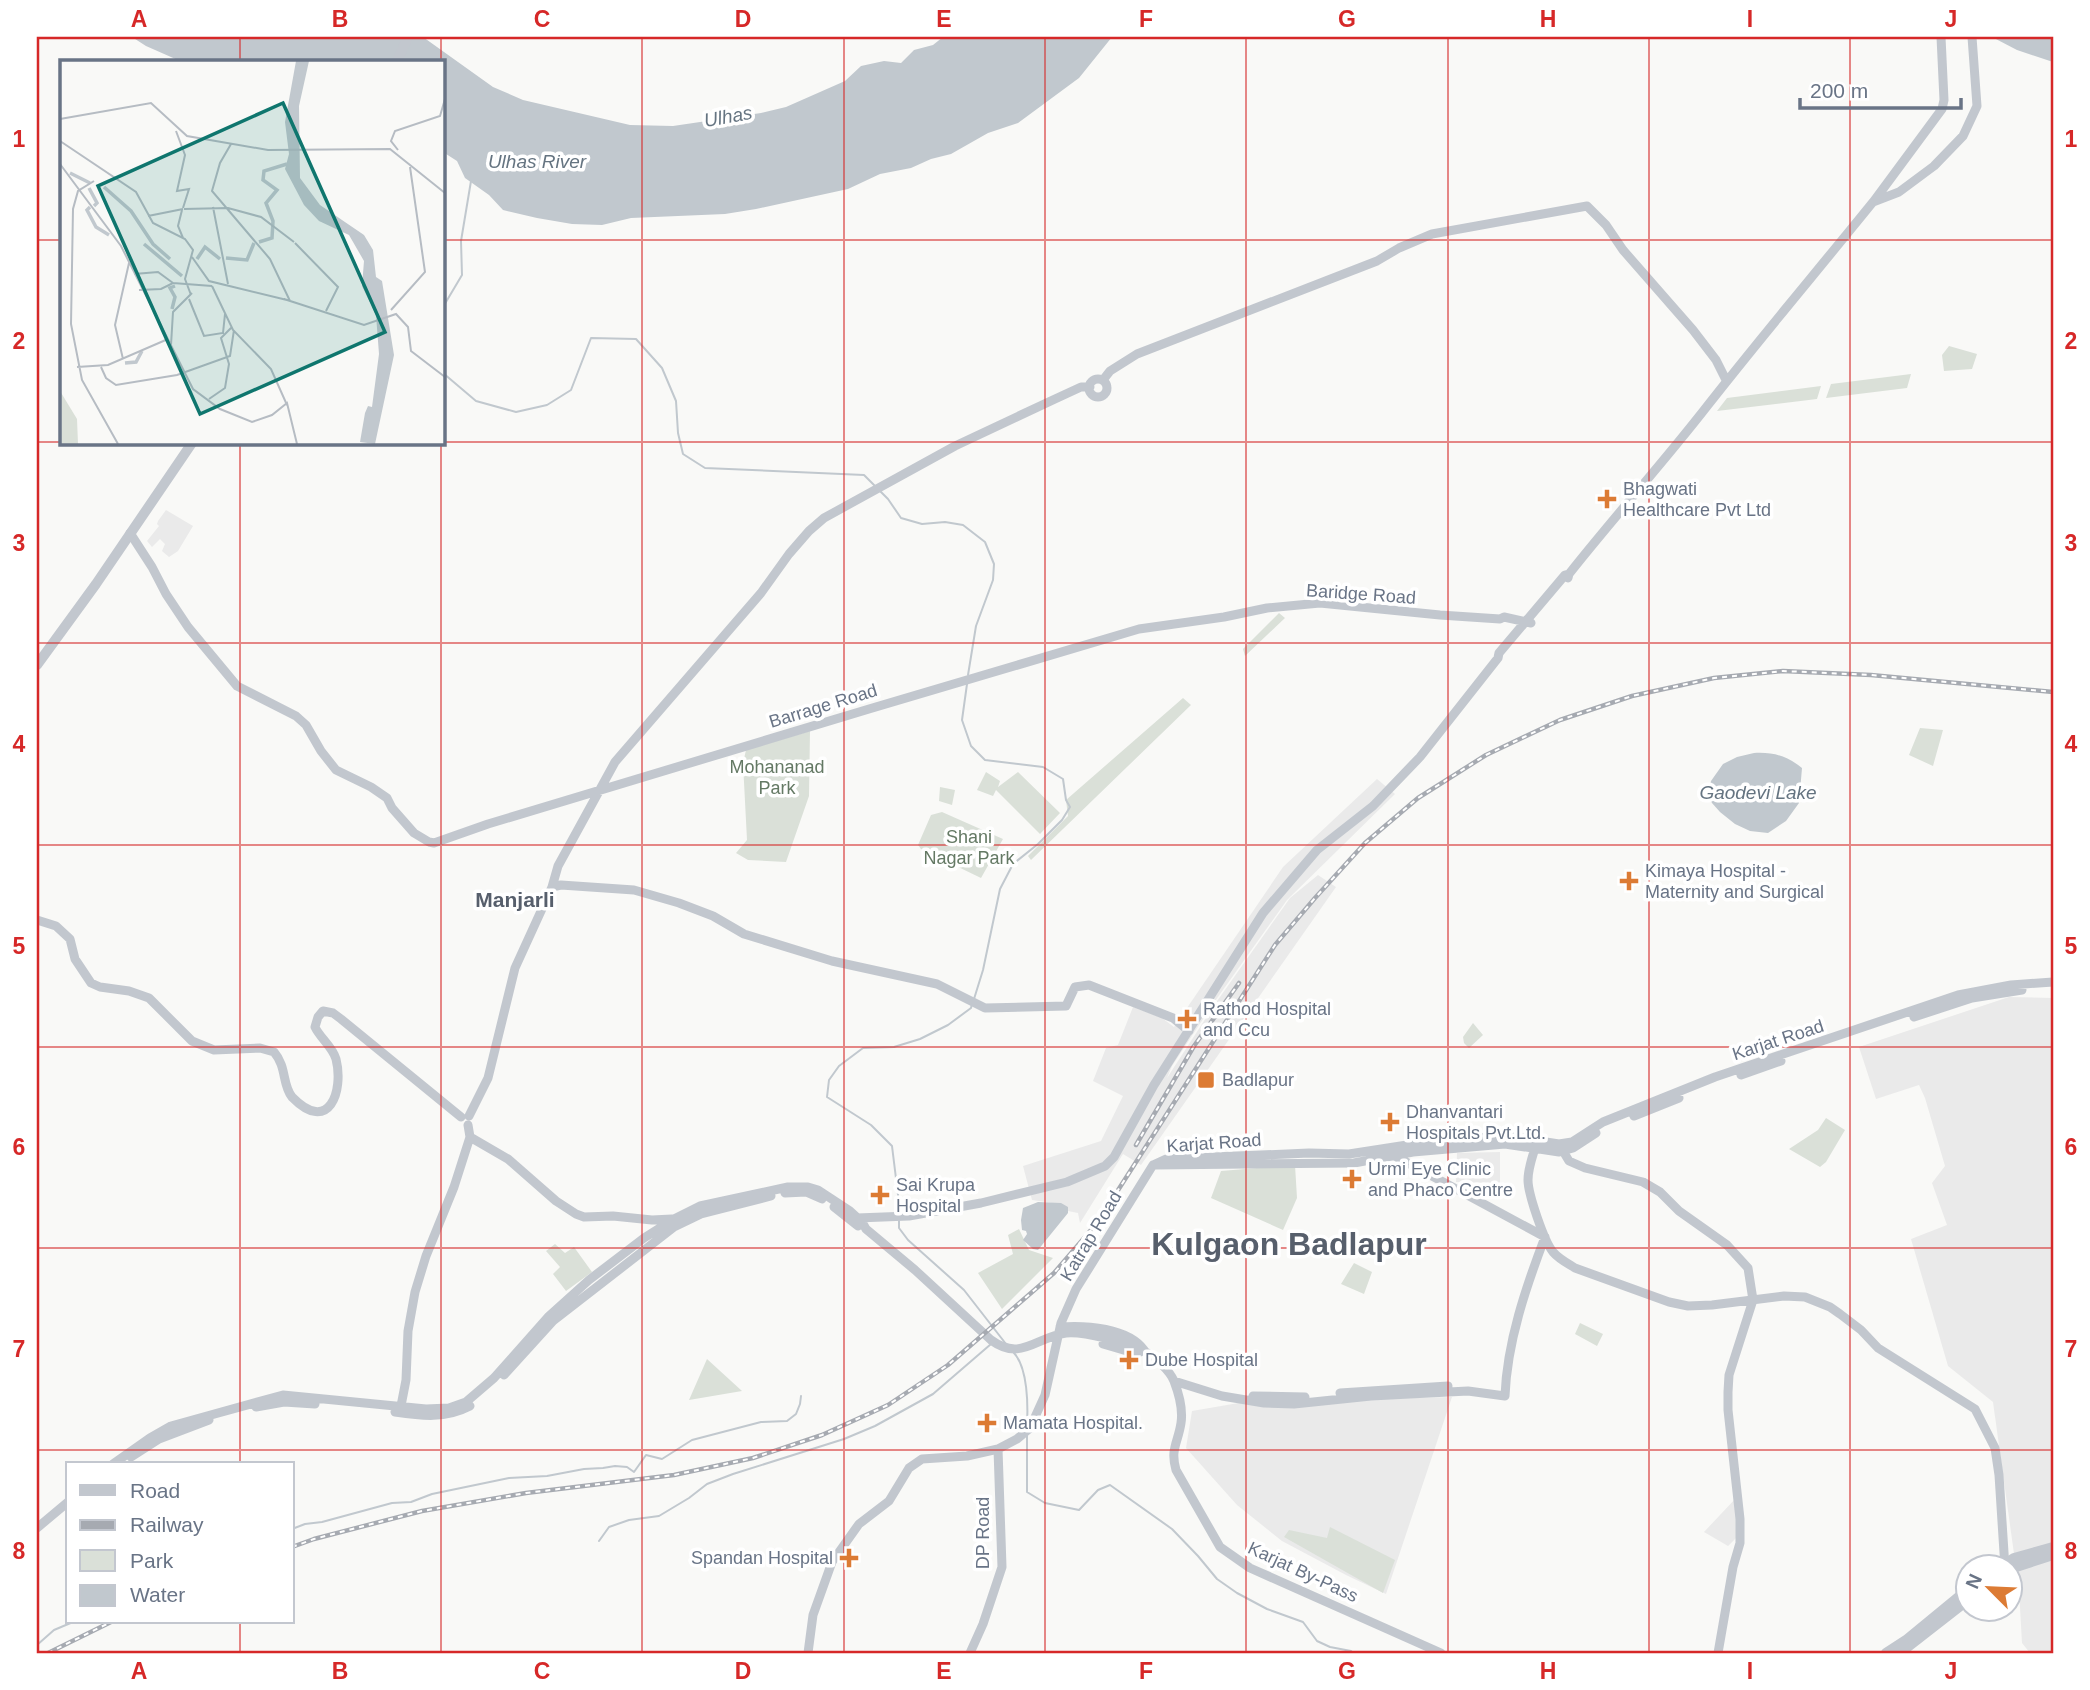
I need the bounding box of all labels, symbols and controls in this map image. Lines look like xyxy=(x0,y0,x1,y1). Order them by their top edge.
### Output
text: A xyxy=(131,6,147,32)
text: B xyxy=(332,6,348,32)
text: C xyxy=(534,6,550,32)
text: D xyxy=(735,6,751,32)
text: E xyxy=(936,6,952,32)
text: F xyxy=(1139,6,1153,32)
text: G xyxy=(1338,6,1356,32)
text: H xyxy=(1540,6,1556,32)
text: I xyxy=(1747,6,1753,32)
text: J xyxy=(1945,6,1957,32)
inset map xyxy=(60,60,444,444)
scale bar xyxy=(1800,66,1960,110)
text: 200 m xyxy=(1810,79,1868,102)
water label: Ulhas xyxy=(702,102,754,131)
text: 1 xyxy=(13,126,26,152)
text: 1 xyxy=(2065,126,2078,152)
water label: Ulhas River xyxy=(488,151,587,172)
text: 2 xyxy=(13,328,25,354)
text: 2 xyxy=(2065,328,2077,354)
place label: Bhagwati Healthcare Pvt Ltd xyxy=(1623,479,1771,520)
marker: Bhagwati Healthcare Pvt Ltd xyxy=(1597,489,1617,509)
text: 3 xyxy=(13,530,25,556)
text: 3 xyxy=(2065,530,2077,556)
street label: Baridge Road xyxy=(1305,580,1417,608)
street label: Barrage Road xyxy=(766,680,880,732)
text: 4 xyxy=(13,731,26,757)
text: 4 xyxy=(2065,731,2078,757)
park label: Mohananad Park xyxy=(729,757,825,798)
water label: Gaodevi Lake xyxy=(1699,782,1817,803)
park label: Shani Nagar Park xyxy=(923,827,1016,868)
place label: Kimaya Hospital - Maternity and Surgical xyxy=(1645,861,1824,902)
marker: Kimaya Hospital - Maternity and Surgical xyxy=(1619,871,1639,891)
district label: Manjarli xyxy=(475,888,555,911)
text: 5 xyxy=(13,933,26,959)
text: 5 xyxy=(2065,933,2078,959)
place label: Rathod Hospital and Ccu xyxy=(1203,999,1331,1040)
marker: Rathod Hospital and Ccu xyxy=(1177,1009,1197,1029)
street label: Karjat Road xyxy=(1730,1016,1826,1064)
marker: Badlapur xyxy=(1196,1070,1216,1090)
place label: Badlapur xyxy=(1222,1070,1294,1090)
place label: Dhanvantari Hospitals Pvt.Ltd. xyxy=(1406,1102,1546,1143)
marker: Dhanvantari Hospitals Pvt.Ltd. xyxy=(1380,1112,1400,1132)
street label: Karjat Road xyxy=(1166,1130,1262,1156)
text: 6 xyxy=(13,1134,25,1160)
text: 6 xyxy=(2065,1134,2077,1160)
place label: Urmi Eye Clinic and Phaco Centre xyxy=(1368,1159,1513,1200)
marker: Urmi Eye Clinic and Phaco Centre xyxy=(1342,1169,1362,1189)
place label: Sai Krupa Hospital xyxy=(896,1175,976,1216)
marker: Sai Krupa Hospital xyxy=(870,1185,890,1205)
street label: Katrap Road xyxy=(1056,1188,1126,1284)
district label: Kulgaon Badlapur xyxy=(1151,1226,1427,1262)
text: 7 xyxy=(13,1336,25,1362)
text: 7 xyxy=(2065,1336,2077,1362)
marker: Dube Hospital xyxy=(1119,1350,1139,1370)
place label: Dube Hospital xyxy=(1145,1350,1258,1370)
marker: Mamata Hospital. xyxy=(977,1413,997,1433)
place label: Mamata Hospital. xyxy=(1003,1413,1143,1433)
legend xyxy=(66,1462,294,1624)
text: Road xyxy=(130,1479,180,1502)
street label: DP Road xyxy=(973,1497,993,1569)
text: Railway xyxy=(130,1513,204,1536)
text: 8 xyxy=(13,1538,26,1564)
street label: Karjat By-Pass xyxy=(1245,1538,1361,1606)
text: 8 xyxy=(2065,1538,2078,1564)
place label: Spandan Hospital xyxy=(691,1548,833,1568)
marker: Spandan Hospital xyxy=(839,1548,859,1568)
text: Park xyxy=(130,1549,174,1572)
north arrow xyxy=(1954,1554,2024,1624)
text: N xyxy=(1962,1571,1986,1592)
text: Water xyxy=(130,1583,185,1606)
text: A xyxy=(131,1658,147,1684)
text: B xyxy=(332,1658,348,1684)
text: C xyxy=(534,1658,550,1684)
text: D xyxy=(735,1658,751,1684)
text: E xyxy=(936,1658,952,1684)
text: F xyxy=(1139,1658,1153,1684)
text: G xyxy=(1338,1658,1356,1684)
text: H xyxy=(1540,1658,1556,1684)
text: I xyxy=(1747,1658,1753,1684)
text: J xyxy=(1945,1658,1957,1684)

